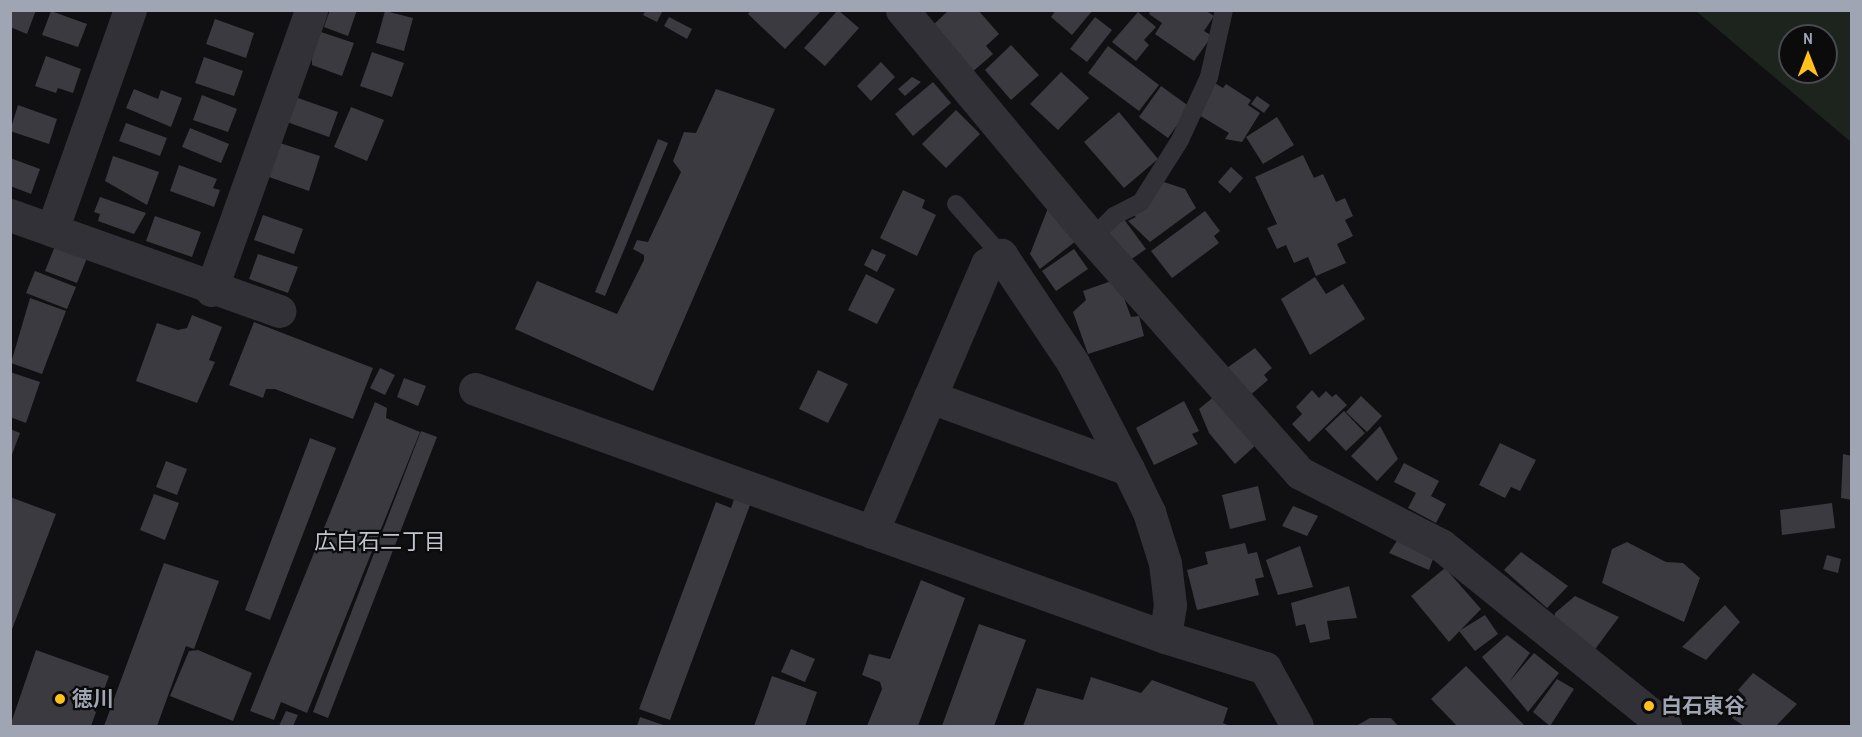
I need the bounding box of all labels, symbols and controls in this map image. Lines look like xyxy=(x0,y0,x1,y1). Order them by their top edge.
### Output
north arrow xyxy=(1778,24,1838,84)
text: N xyxy=(1803,27,1813,49)
district label: 広白石二丁目 xyxy=(314,529,446,555)
place label: 徳川 xyxy=(72,686,114,712)
marker: 徳川 xyxy=(53,692,67,706)
place label: 白石東谷 xyxy=(1661,693,1745,719)
marker: 白石東谷 xyxy=(1642,699,1656,713)

